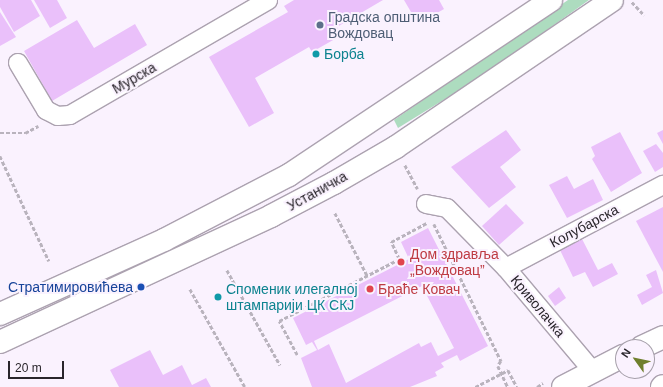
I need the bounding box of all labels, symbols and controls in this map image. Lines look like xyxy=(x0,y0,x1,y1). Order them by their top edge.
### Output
place label: Градска општина Вождовац xyxy=(328,9,440,42)
marker: Градска општина Вождовац xyxy=(315,20,325,30)
place label: Борба xyxy=(324,46,364,62)
marker: Борба xyxy=(311,49,321,59)
street label: Мурска xyxy=(109,59,159,97)
street label: Устаничка xyxy=(284,168,350,214)
street label: Колубарска xyxy=(547,201,621,251)
place label: Дом здравља „Вождовац” xyxy=(410,246,499,278)
marker: Дом здравља „Вождовац” xyxy=(395,256,407,268)
street label: Криволачка xyxy=(507,272,569,340)
place label: Стратимировићева xyxy=(8,279,133,295)
place label: Споменик илегалној штампарији ЦК СКЈ xyxy=(226,281,358,314)
place label: Браће Ковач xyxy=(378,281,460,297)
marker: Стратимировићева xyxy=(136,282,146,292)
marker: Браће Ковач xyxy=(365,284,375,294)
marker: Споменик илегалној штампарији ЦК СКЈ xyxy=(213,292,223,302)
north arrow xyxy=(615,339,655,379)
text: N xyxy=(619,346,633,360)
scale bar xyxy=(10,353,66,379)
text: 20 m xyxy=(15,361,42,375)

